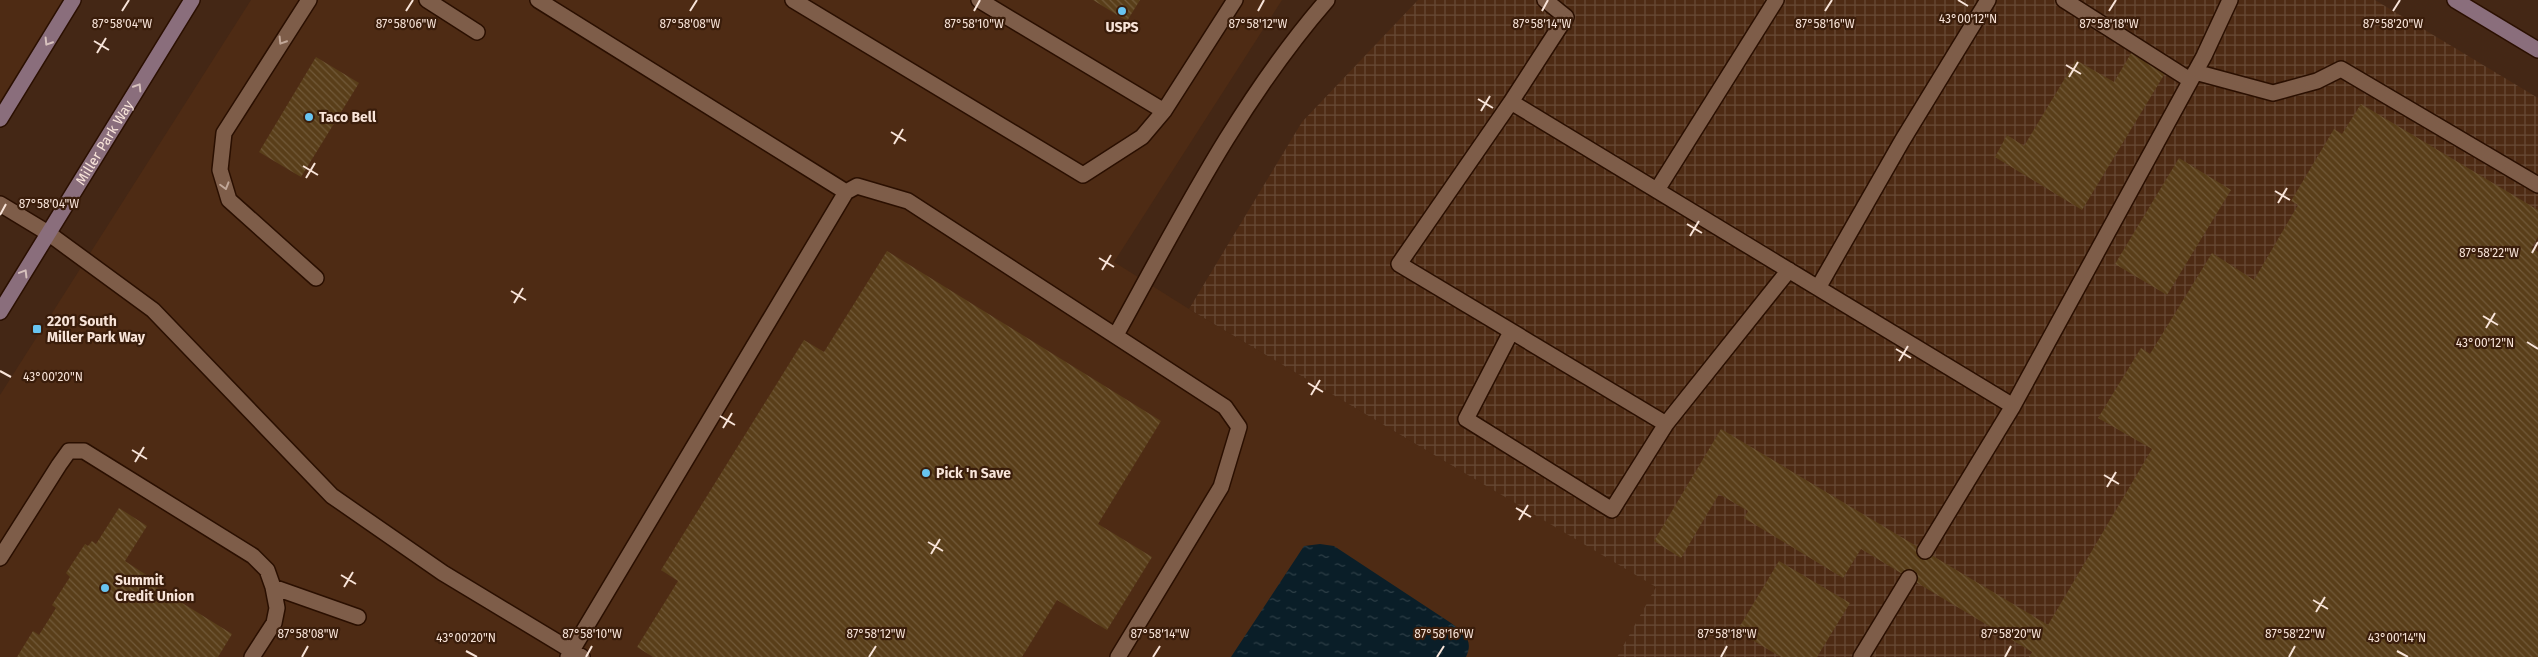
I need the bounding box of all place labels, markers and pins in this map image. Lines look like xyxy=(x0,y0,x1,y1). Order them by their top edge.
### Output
marker: USPS xyxy=(1116,5,1128,17)
place label: USPS xyxy=(1105,19,1139,36)
place label: Taco Bell xyxy=(319,109,377,126)
marker: Taco Bell xyxy=(303,111,315,123)
place label: 2201 South Miller Park Way xyxy=(47,313,146,346)
marker: 2201 South Miller Park Way xyxy=(31,323,43,335)
place label: Pick 'n Save xyxy=(936,465,1011,482)
marker: Pick 'n Save xyxy=(920,467,932,479)
place label: Summit Credit Union xyxy=(115,572,194,605)
marker: Summit Credit Union xyxy=(99,582,111,594)

